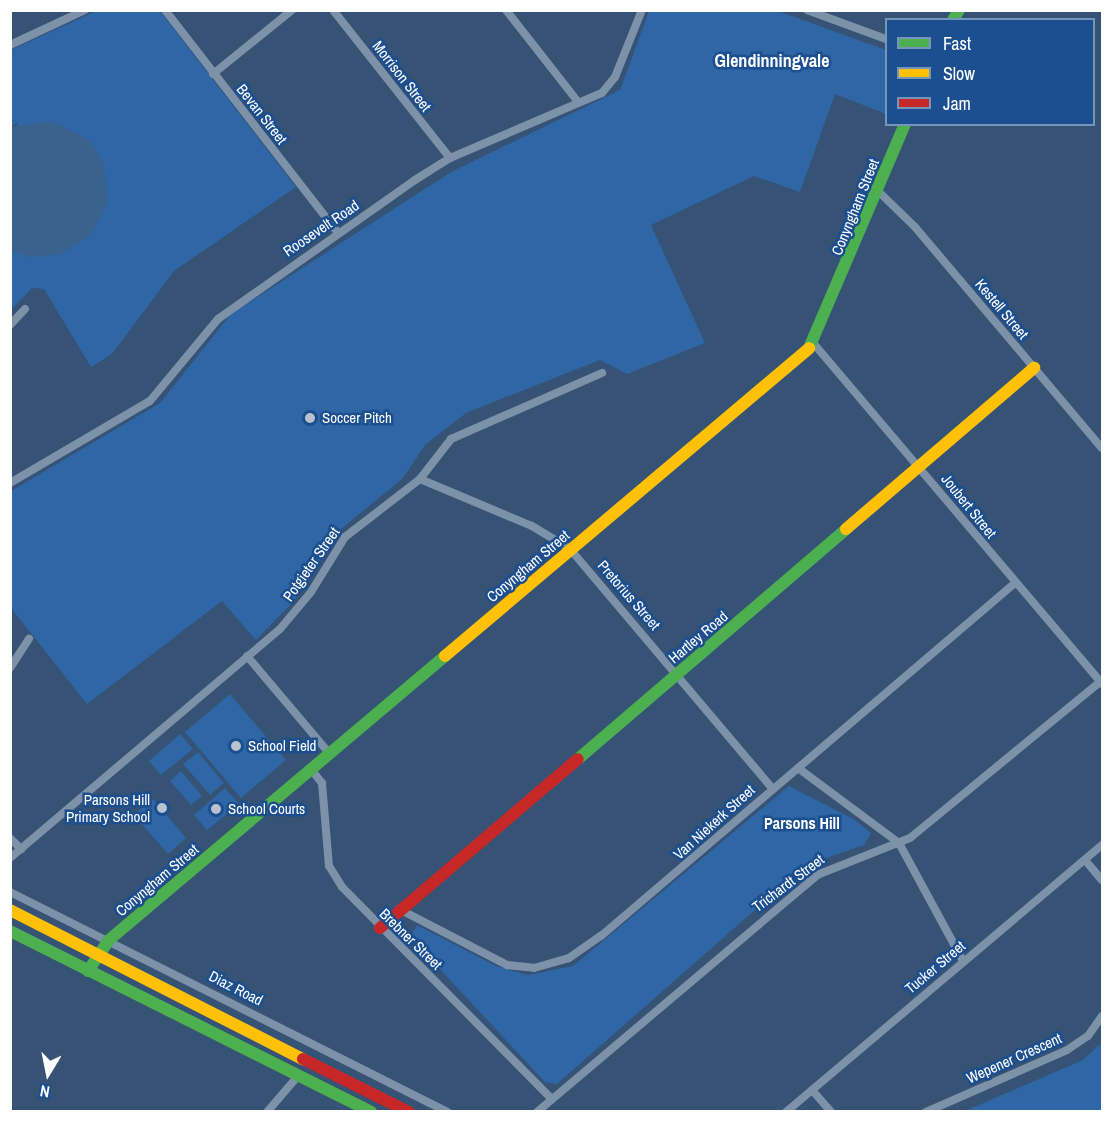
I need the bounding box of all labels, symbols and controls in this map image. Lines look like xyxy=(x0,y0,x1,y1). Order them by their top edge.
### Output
legend xyxy=(885,18,1095,126)
text: Fast xyxy=(943,31,971,56)
street label: Morrison Street xyxy=(369,37,435,115)
district label: Glendinningvale xyxy=(715,50,829,72)
text: Slow xyxy=(943,61,975,86)
street label: Bevan Street xyxy=(233,80,291,148)
text: Jam xyxy=(943,91,971,116)
street label: Conyngham Street xyxy=(827,156,883,258)
street label: Roosevelt Road xyxy=(280,196,362,260)
street label: Kestell Street xyxy=(972,275,1032,343)
place label: Soccer Pitch xyxy=(322,409,392,427)
marker: Soccer Pitch xyxy=(303,411,317,425)
street label: Joubert Street xyxy=(938,470,1000,542)
street label: Potgieter Street xyxy=(279,524,343,604)
street label: Conyngham Street xyxy=(483,526,573,606)
street label: Pretorius Street xyxy=(594,557,664,633)
street label: Hartley Road xyxy=(665,607,731,667)
place label: School Field xyxy=(248,737,316,755)
marker: School Field xyxy=(229,739,243,753)
street label: Van Niekerk Street xyxy=(670,781,758,863)
place label: Parsons Hill Primary School xyxy=(66,790,150,825)
place label: School Courts xyxy=(228,800,305,818)
marker: Parsons Hill Primary School xyxy=(155,801,169,815)
marker: School Courts xyxy=(209,802,223,816)
district label: Parsons Hill xyxy=(764,813,840,833)
street label: Conyngham Street xyxy=(112,840,202,920)
street label: Trichardt Street xyxy=(749,850,827,916)
street label: Brebner Street xyxy=(376,905,446,973)
street label: Tucker Street xyxy=(901,937,969,997)
street label: Diaz Road xyxy=(206,967,266,1009)
street label: Wepener Crescent xyxy=(964,1029,1064,1087)
north arrow xyxy=(18,1044,78,1104)
text: N xyxy=(38,1080,51,1103)

